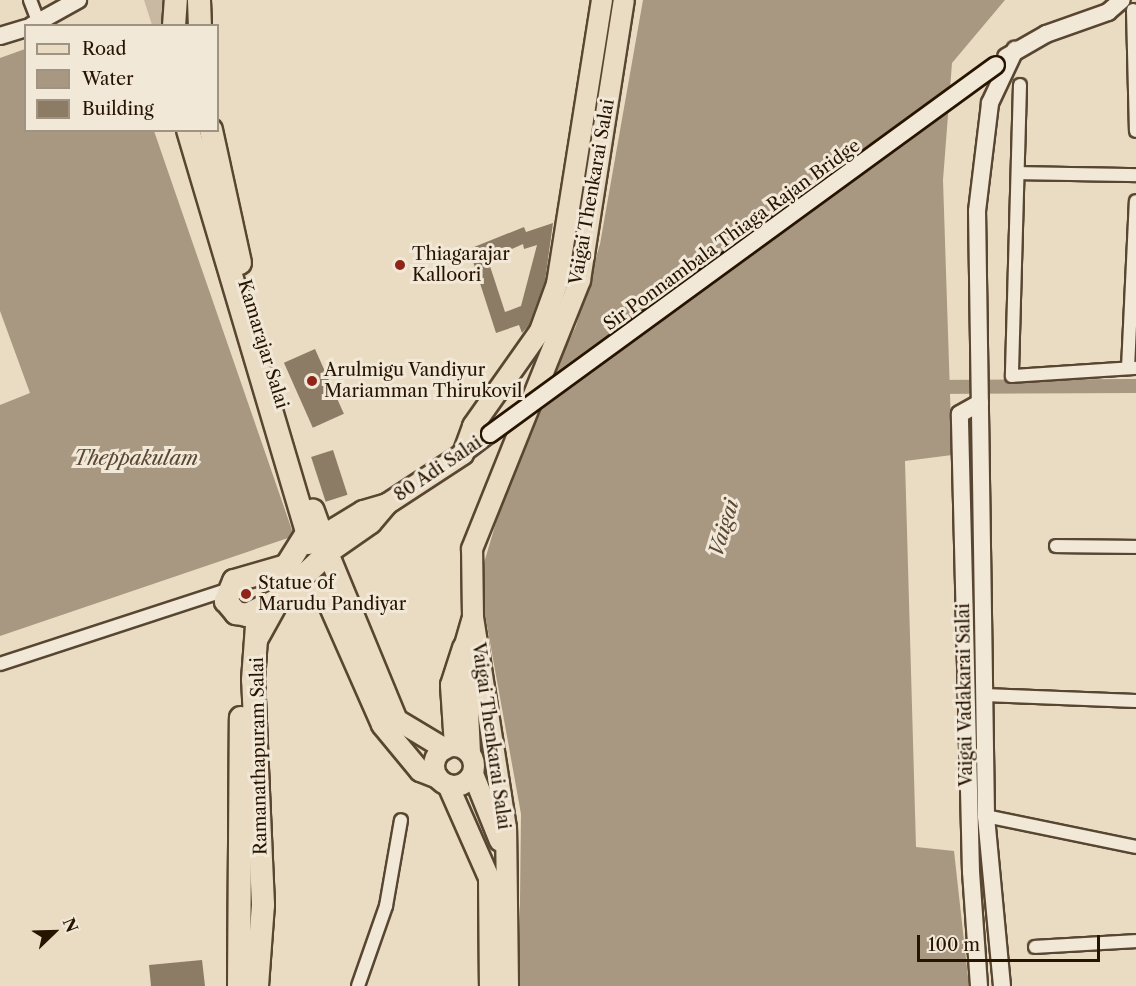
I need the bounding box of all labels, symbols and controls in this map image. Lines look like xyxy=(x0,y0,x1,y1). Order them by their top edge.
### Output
legend xyxy=(24,24,219,132)
text: Road xyxy=(82,38,127,60)
text: Water xyxy=(82,68,134,90)
street label: Vaigai Thenkarai Salai xyxy=(565,97,619,287)
text: Building xyxy=(82,98,154,120)
street label: Sir Ponnambala Thiaga Rajan Bridge xyxy=(599,134,865,336)
place label: Thiagarajar Kalloori xyxy=(412,244,510,286)
marker: Thiagarajar Kalloori xyxy=(393,258,407,272)
street label: Kamarajar Salai xyxy=(233,277,293,411)
place label: Arulmigu Vandiyur Mariamman Thirukovil xyxy=(324,360,523,403)
marker: Arulmigu Vandiyur Mariamman Thirukovil xyxy=(305,374,319,388)
street label: 80 Adi Salai xyxy=(390,432,486,506)
water label: Theppakulam xyxy=(74,446,198,470)
water label: Vaigai xyxy=(704,497,744,559)
place label: Statue of Marudu Pandiyar xyxy=(258,573,406,616)
marker: Statue of Marudu Pandiyar xyxy=(239,587,253,601)
street label: Vaigai Vadakarai Salai xyxy=(953,603,977,787)
street label: Vaigai Thenkarai Salai xyxy=(467,641,515,831)
street label: Ramanathapuram Salai xyxy=(246,657,272,855)
north arrow xyxy=(24,902,84,962)
text: N xyxy=(59,915,82,935)
scale bar xyxy=(920,923,1103,961)
text: 100 m xyxy=(928,934,980,956)

